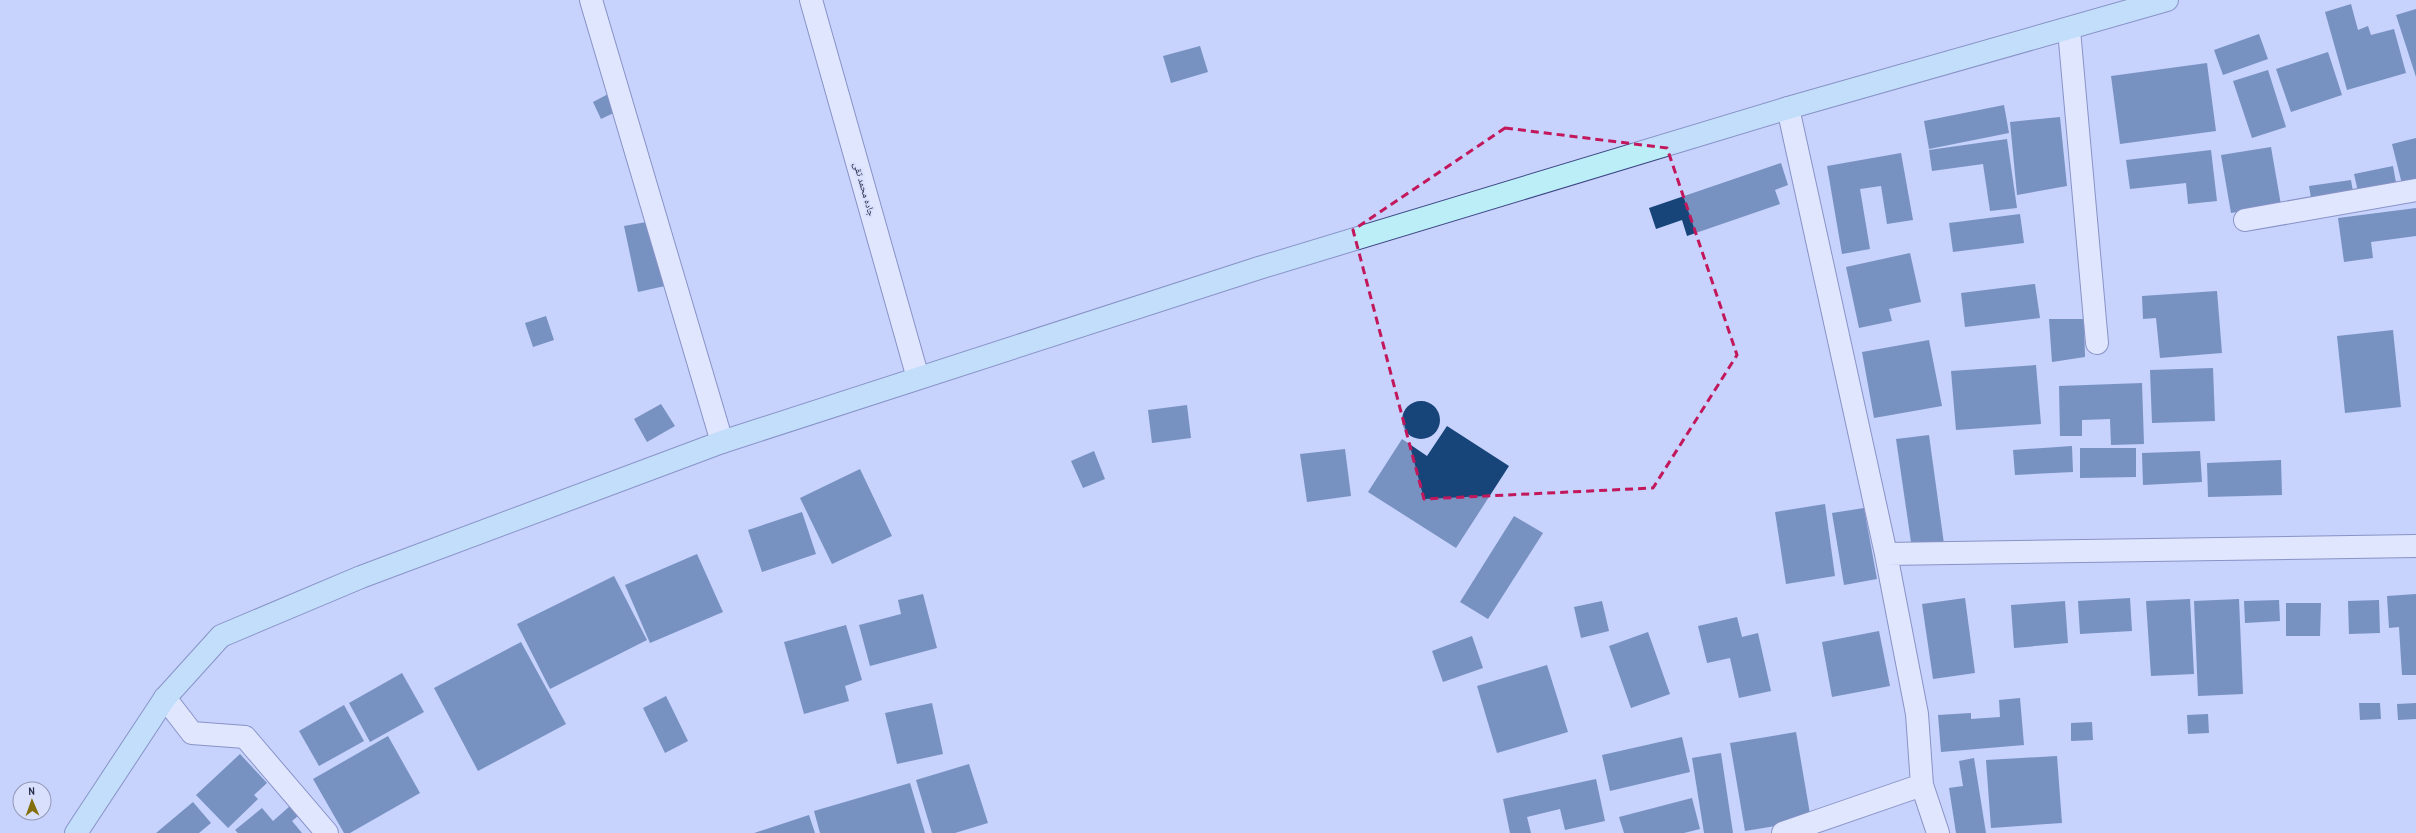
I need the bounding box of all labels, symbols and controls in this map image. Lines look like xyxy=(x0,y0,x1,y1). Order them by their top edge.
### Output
street label: جاده محمد تقی xyxy=(851,160,879,218)
north arrow xyxy=(12,781,52,821)
text: N xyxy=(28,784,35,798)

